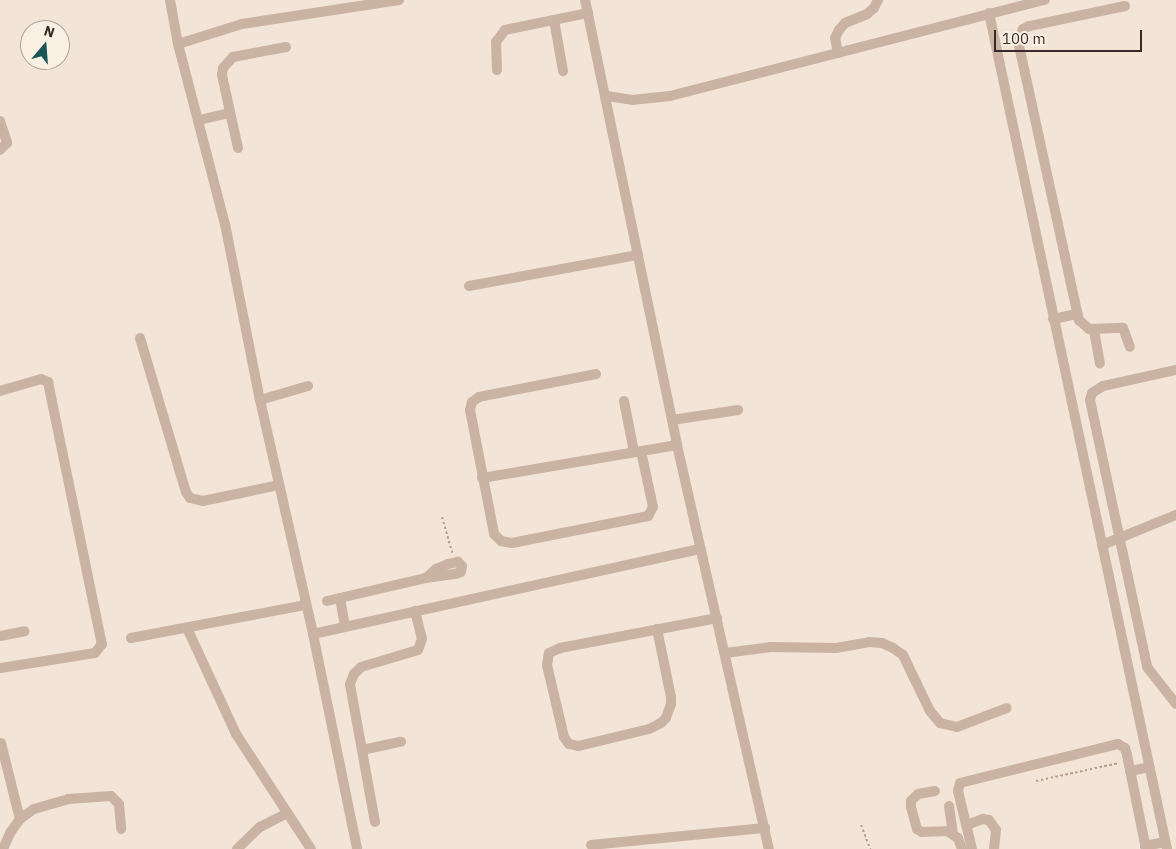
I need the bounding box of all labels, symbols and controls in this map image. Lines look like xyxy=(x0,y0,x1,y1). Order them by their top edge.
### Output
north arrow xyxy=(20,20,70,70)
scale bar xyxy=(996,20,1144,52)
text: N xyxy=(42,22,57,42)
text: 100 m xyxy=(1002,29,1046,48)

